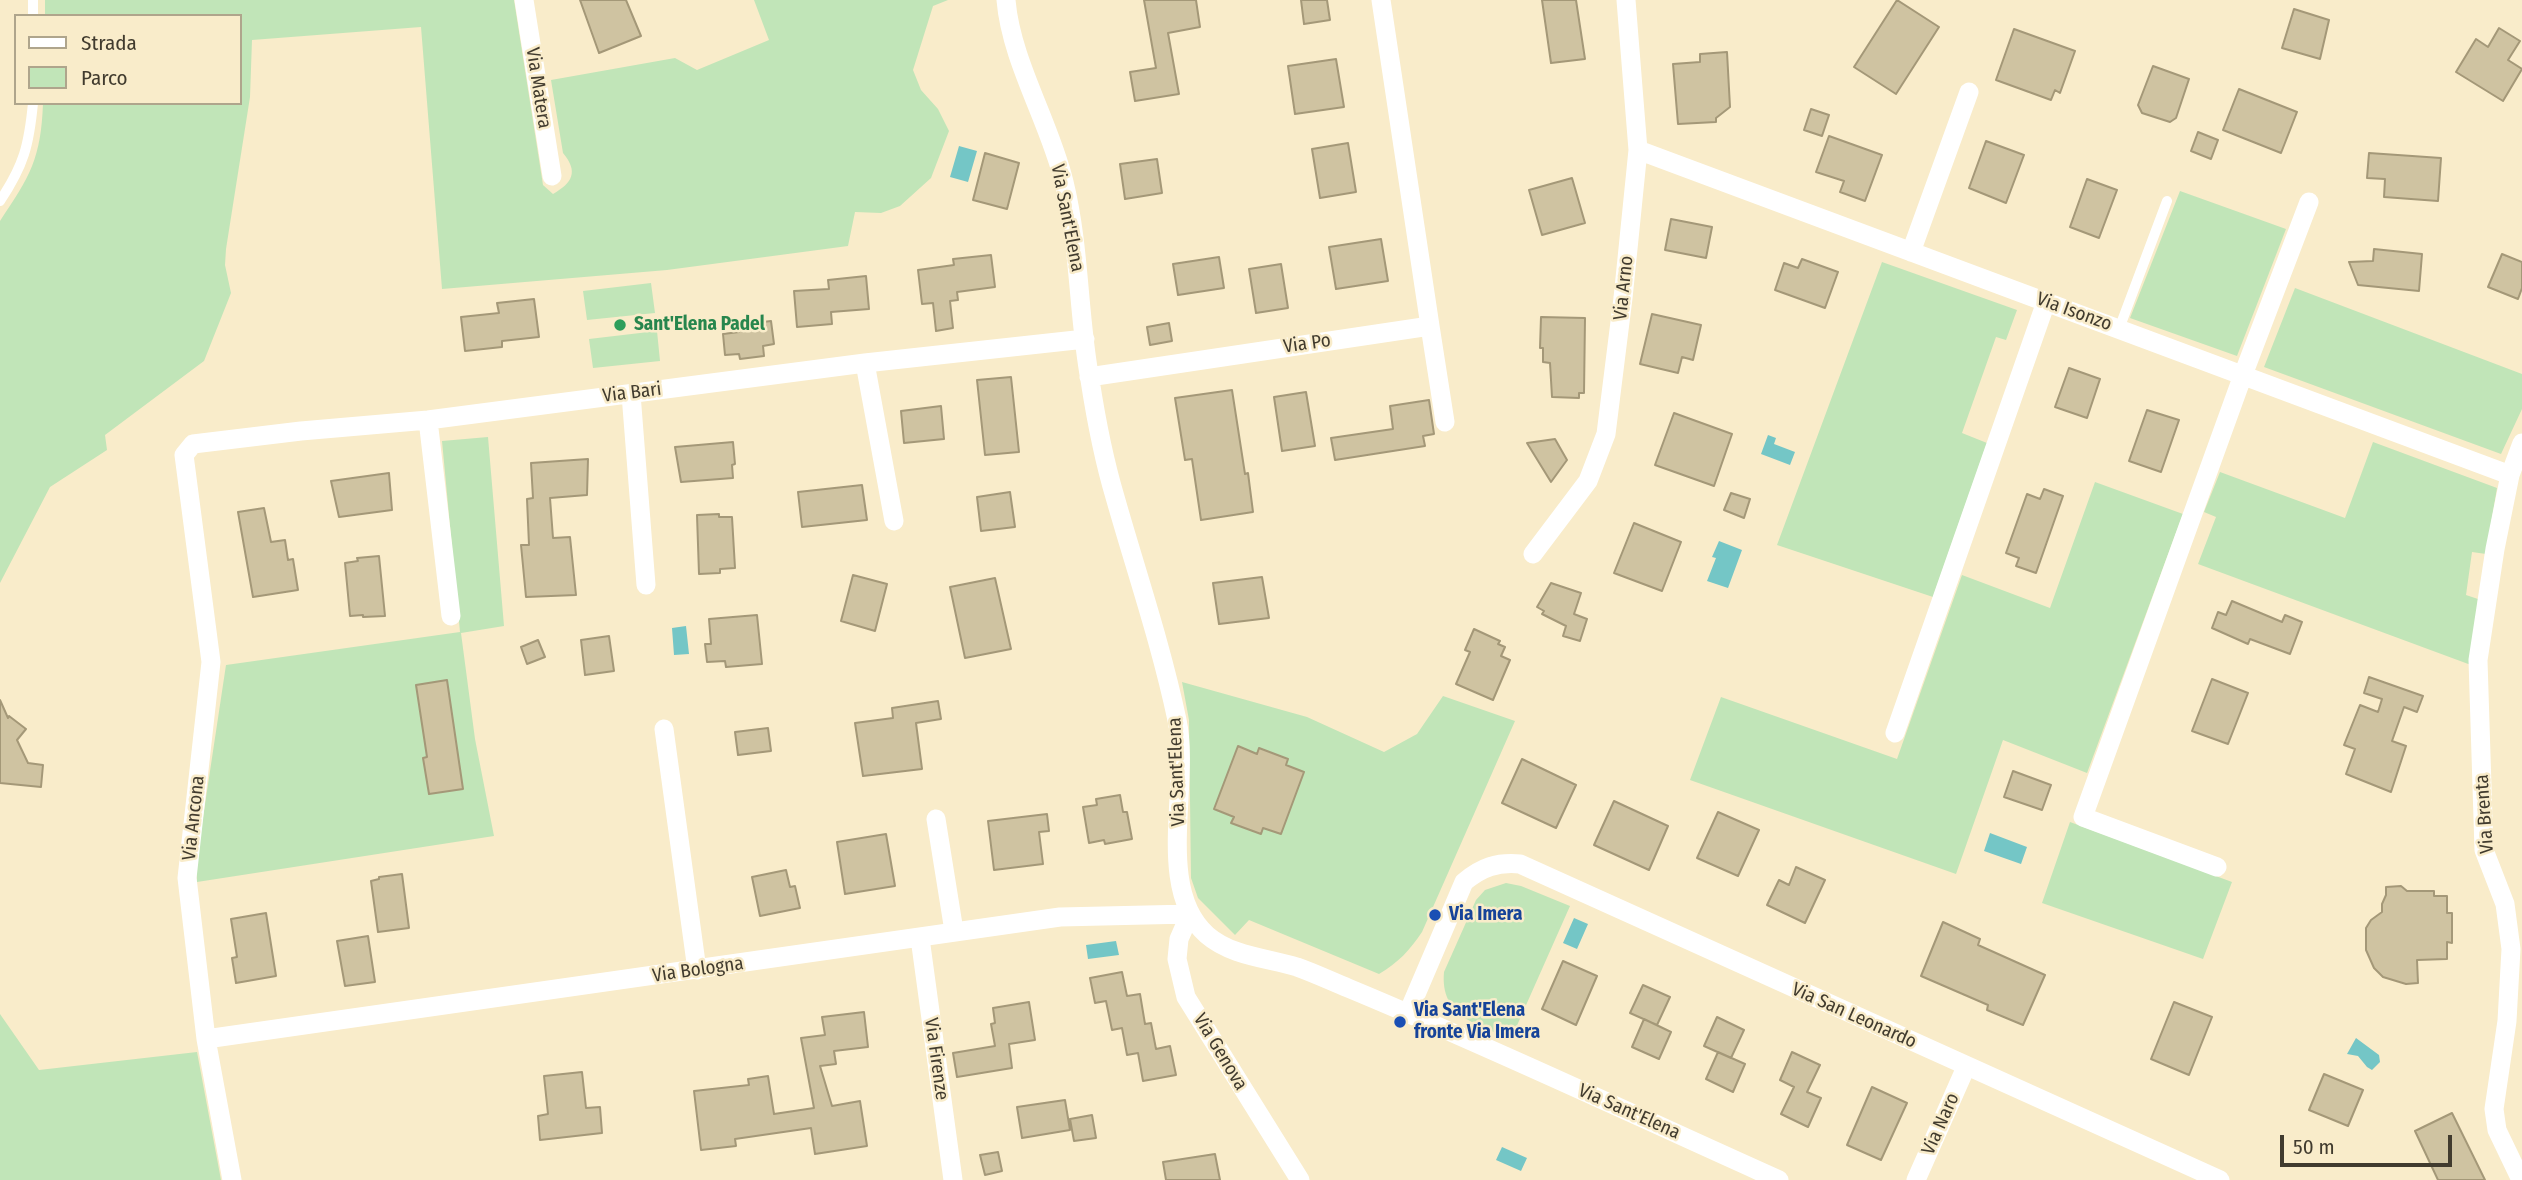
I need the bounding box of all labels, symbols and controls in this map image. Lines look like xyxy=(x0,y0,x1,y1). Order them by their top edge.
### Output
legend xyxy=(14,14,242,105)
text: Strada xyxy=(81,30,137,56)
street label: Via Matera xyxy=(520,46,556,130)
text: Parco xyxy=(81,65,128,91)
street label: Via Sant'Elena xyxy=(1045,162,1089,274)
street label: Via Arno xyxy=(1609,255,1639,321)
street label: Via Isonzo xyxy=(2033,288,2115,336)
place label: Sant'Elena Padel xyxy=(634,314,765,336)
marker: Sant'Elena Padel xyxy=(612,317,628,333)
street label: Via Po xyxy=(1282,329,1332,359)
street label: Via Bari xyxy=(601,378,663,408)
street label: Via Sant'Elena xyxy=(1164,717,1190,827)
street label: Via Ancona xyxy=(178,774,210,862)
street label: Via Brenta xyxy=(2471,774,2499,854)
place label: Via Imera xyxy=(1449,904,1522,926)
marker: Via Imera xyxy=(1427,907,1443,923)
street label: Via Bologna xyxy=(651,952,745,988)
street label: Via San Leonardo xyxy=(1788,978,1920,1054)
place label: Via Sant'Elena fronte Via Imera xyxy=(1414,1000,1540,1044)
street label: Via Genova xyxy=(1188,1009,1252,1095)
marker: Via Sant'Elena fronte Via Imera xyxy=(1392,1014,1408,1030)
street label: Via Firenze xyxy=(919,1016,953,1102)
street label: Via Sant'Elena xyxy=(1575,1079,1683,1145)
street label: Via Naro xyxy=(1917,1090,1965,1158)
scale bar xyxy=(2284,1120,2456,1164)
text: 50 m xyxy=(2293,1134,2335,1160)

